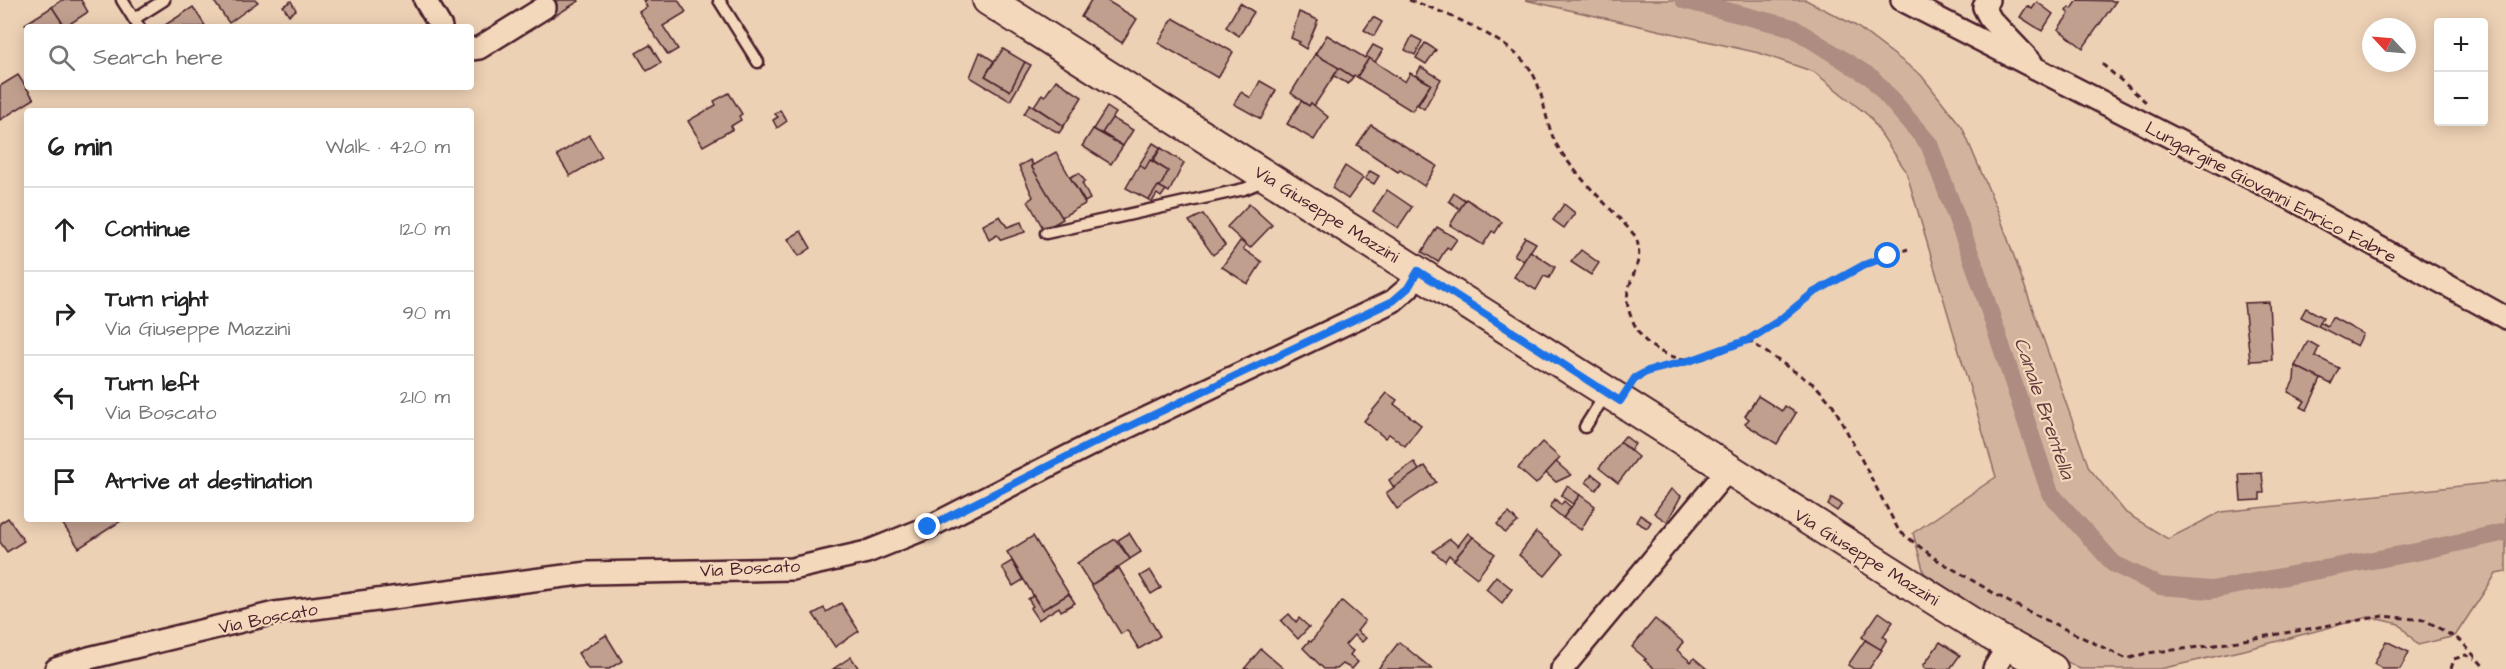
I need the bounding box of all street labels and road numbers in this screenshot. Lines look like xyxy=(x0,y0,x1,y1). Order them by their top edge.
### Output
street label: Lungargine Giovanni Enrico Fabre xyxy=(2140,115,2401,270)
street label: Via Giuseppe Mazzini xyxy=(1249,160,1404,269)
street label: Via Giuseppe Mazzini xyxy=(1789,503,1944,612)
street label: Via Boscato xyxy=(699,553,801,584)
street label: Via Boscato xyxy=(216,597,320,640)

